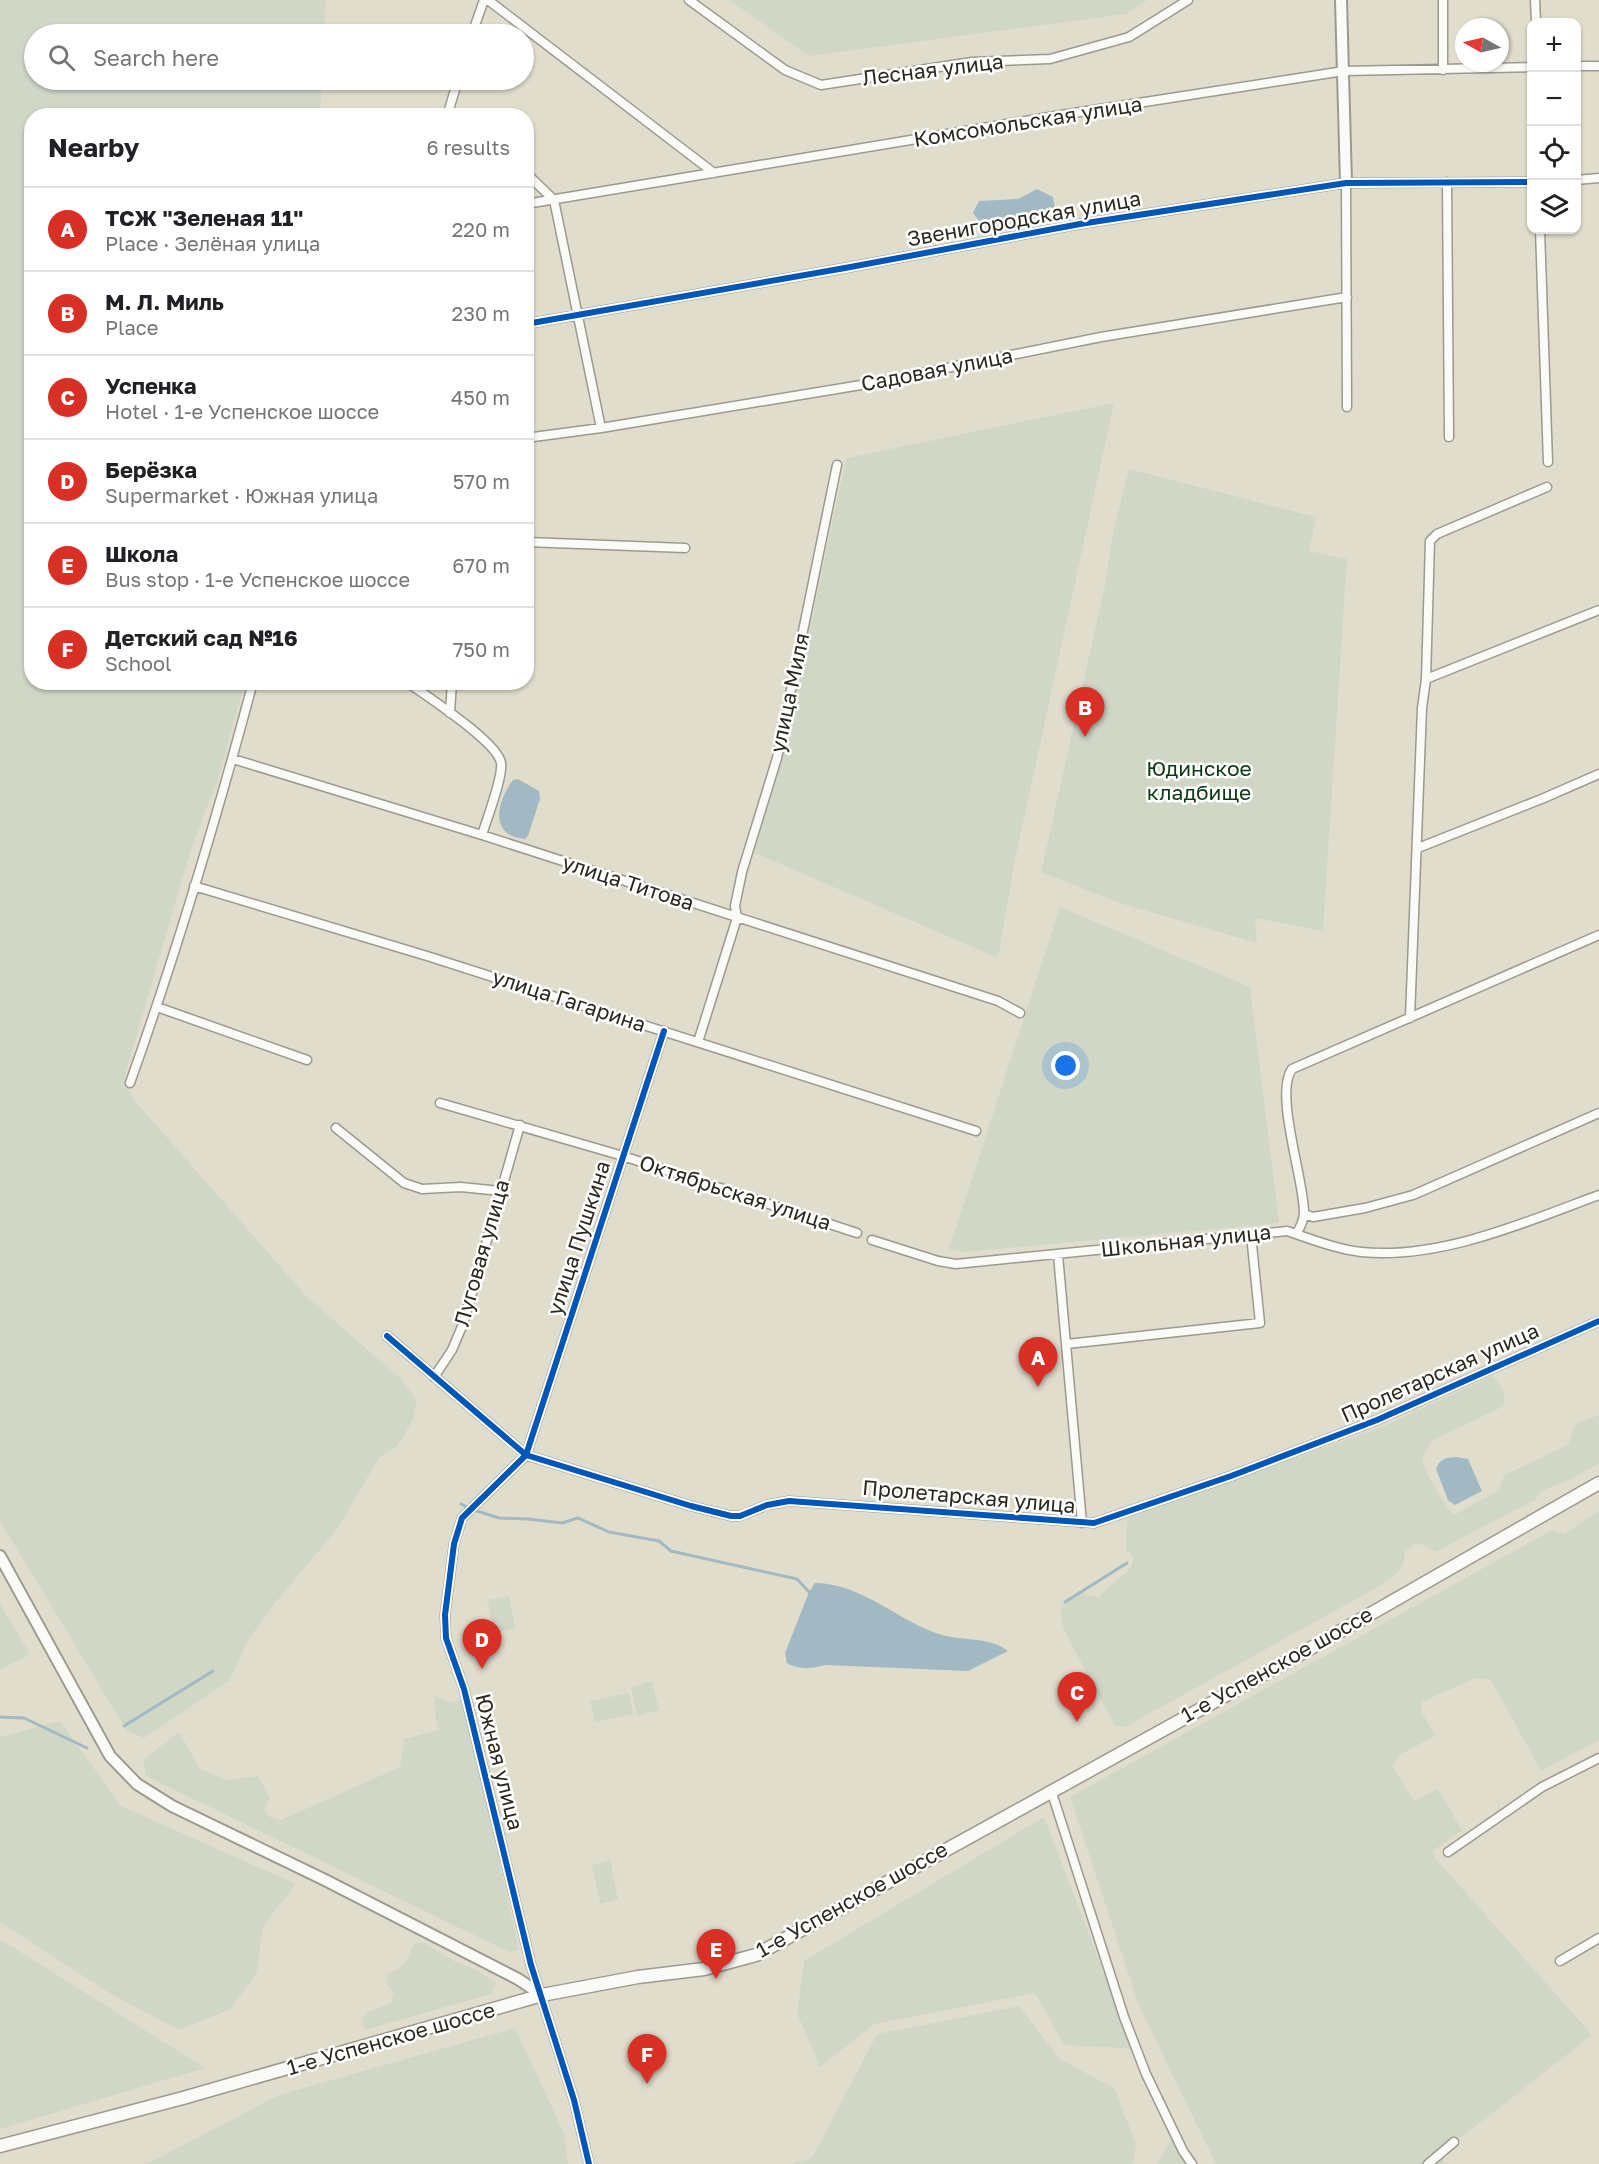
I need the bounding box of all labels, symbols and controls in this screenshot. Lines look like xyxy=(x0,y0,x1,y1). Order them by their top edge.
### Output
north arrow xyxy=(1455,18,1509,72)
map controls xyxy=(1527,18,1581,234)
button: + xyxy=(1527,18,1581,72)
search box xyxy=(24,24,534,90)
icon: search xyxy=(45,41,78,74)
text: Search here xyxy=(93,44,219,71)
street label: Лесная улица xyxy=(861,47,1005,91)
button: − xyxy=(1527,72,1581,126)
street label: Комсомольская улица xyxy=(912,90,1144,152)
button: locate xyxy=(1527,126,1581,180)
text: Nearby xyxy=(48,132,139,163)
text: 6 results xyxy=(426,135,510,159)
button: layers xyxy=(1527,180,1581,234)
street label: Звенигородская улица xyxy=(905,185,1143,251)
text: ТСЖ "Зеленая 11" xyxy=(105,204,303,231)
text: A xyxy=(60,217,75,241)
text: 220 m xyxy=(452,217,510,241)
text: Place · Зелёная улица xyxy=(105,231,320,255)
text: М. Л. Миль xyxy=(105,288,224,315)
text: B xyxy=(60,301,75,325)
text: 230 m xyxy=(452,301,510,325)
text: Place xyxy=(105,315,158,339)
street label: Садовая улица xyxy=(859,342,1015,396)
text: Успенка xyxy=(105,372,197,399)
text: C xyxy=(60,385,75,409)
text: 450 m xyxy=(451,385,510,409)
text: Hotel · 1-е Успенское шоссе xyxy=(105,399,379,423)
text: Берёзка xyxy=(105,456,197,483)
text: D xyxy=(60,469,75,493)
text: 570 m xyxy=(453,469,510,493)
text: Supermarket · Южная улица xyxy=(105,483,378,507)
text: Школа xyxy=(105,540,178,567)
text: E xyxy=(61,553,74,577)
text: 670 m xyxy=(452,553,510,577)
text: Bus stop · 1-е Успенское шоссе xyxy=(105,567,410,591)
text: Детский сад №16 xyxy=(105,624,298,651)
street label: улица Миля xyxy=(764,630,814,755)
text: F xyxy=(62,637,73,661)
text: 750 m xyxy=(453,637,510,661)
text: School xyxy=(105,651,171,675)
pin: B xyxy=(1066,688,1104,737)
park label: Юдинское кладбище xyxy=(1146,755,1252,805)
street label: улица Титова xyxy=(559,848,698,916)
street label: улица Гагарина xyxy=(489,963,649,1037)
your location xyxy=(1051,1051,1080,1080)
street label: Октябрьская улица xyxy=(636,1149,835,1235)
street label: улица Пушкина xyxy=(541,1157,615,1318)
street label: Луговая улица xyxy=(448,1176,514,1329)
street label: Школьная улица xyxy=(1099,1218,1272,1262)
street label: Пролетарская улица xyxy=(1337,1317,1543,1427)
pin: A xyxy=(1018,1338,1058,1387)
street label: Пролетарская улица xyxy=(861,1474,1077,1518)
street label: 1-е Успенское шоссе xyxy=(1176,1601,1377,1728)
pin: D xyxy=(462,1620,502,1669)
pin: C xyxy=(1058,1672,1096,1722)
street label: Южная улица xyxy=(470,1691,530,1833)
street label: 1-е Успенское шоссе xyxy=(751,1836,952,1963)
pin: E xyxy=(696,1930,736,1979)
street label: 1-е Успенское шоссе xyxy=(284,1996,498,2080)
pin: F xyxy=(628,2034,666,2084)

